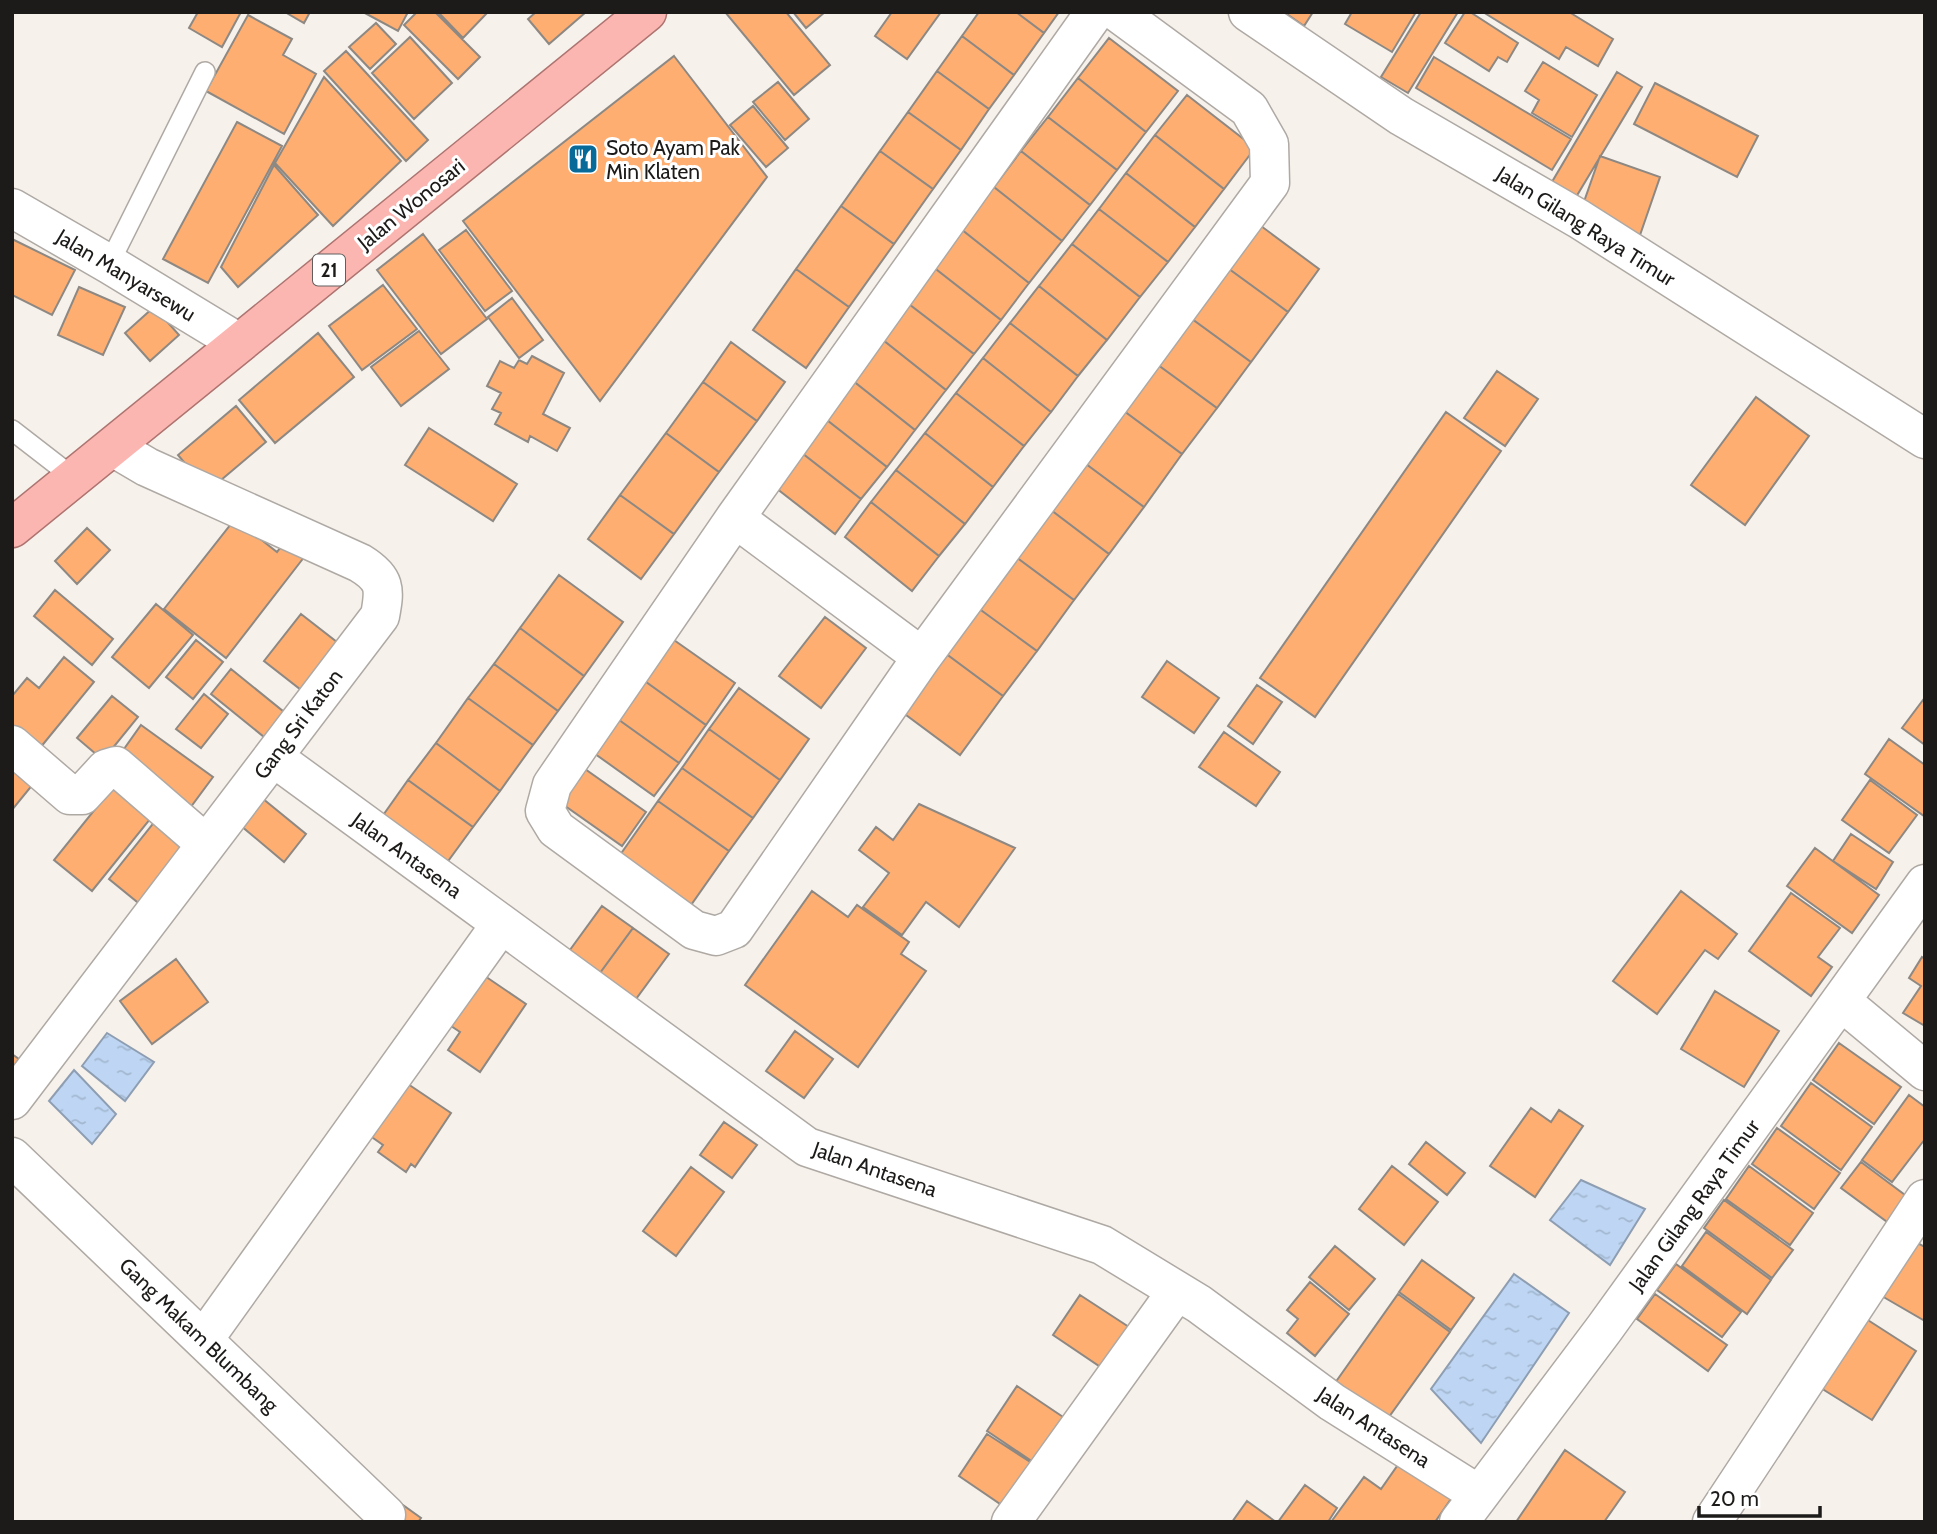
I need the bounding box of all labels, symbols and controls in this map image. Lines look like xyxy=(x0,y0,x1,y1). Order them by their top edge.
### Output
place label: Soto Ayam Pak Min Klaten xyxy=(606,135,741,184)
restaurant icon: Soto Ayam Pak Min Klaten xyxy=(566,142,600,176)
street label: Jalan Wonosari xyxy=(352,153,470,255)
street label: Jalan Gilang Raya Timur xyxy=(1491,160,1680,291)
street label: Jalan Manyarsewu xyxy=(51,223,200,326)
road number: 21 xyxy=(313,254,345,286)
street label: Gang Sri Katon xyxy=(249,664,347,784)
street label: Jalan Antasena xyxy=(346,806,467,903)
street label: Jalan Gilang Raya Timur xyxy=(1623,1114,1765,1297)
street label: Jalan Antasena xyxy=(809,1136,940,1202)
street label: Gang Makam Blumbang xyxy=(114,1253,284,1418)
street label: Jalan Antasena xyxy=(1312,1381,1435,1473)
scale bar xyxy=(1699,1474,1820,1518)
text: 20 m xyxy=(1710,1486,1759,1511)

